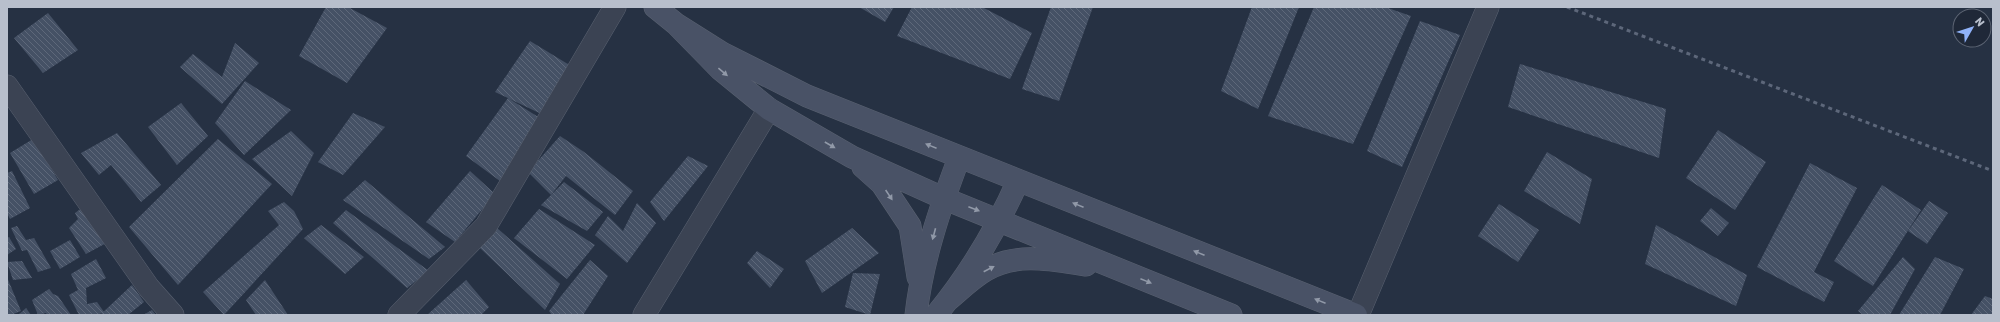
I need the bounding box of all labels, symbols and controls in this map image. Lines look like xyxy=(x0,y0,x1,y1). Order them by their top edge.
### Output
north arrow xyxy=(1952,8,1992,48)
text: N xyxy=(1972,15,1987,29)
one-way arrow xyxy=(718,67,728,76)
one-way arrow xyxy=(824,141,836,148)
one-way arrow xyxy=(925,143,937,149)
one-way arrow xyxy=(885,189,893,200)
one-way arrow xyxy=(1072,201,1084,207)
one-way arrow xyxy=(969,207,981,213)
one-way arrow xyxy=(930,228,936,241)
one-way arrow xyxy=(1193,249,1205,255)
one-way arrow xyxy=(983,266,995,272)
one-way arrow xyxy=(1140,278,1152,284)
one-way arrow xyxy=(1313,297,1325,303)

